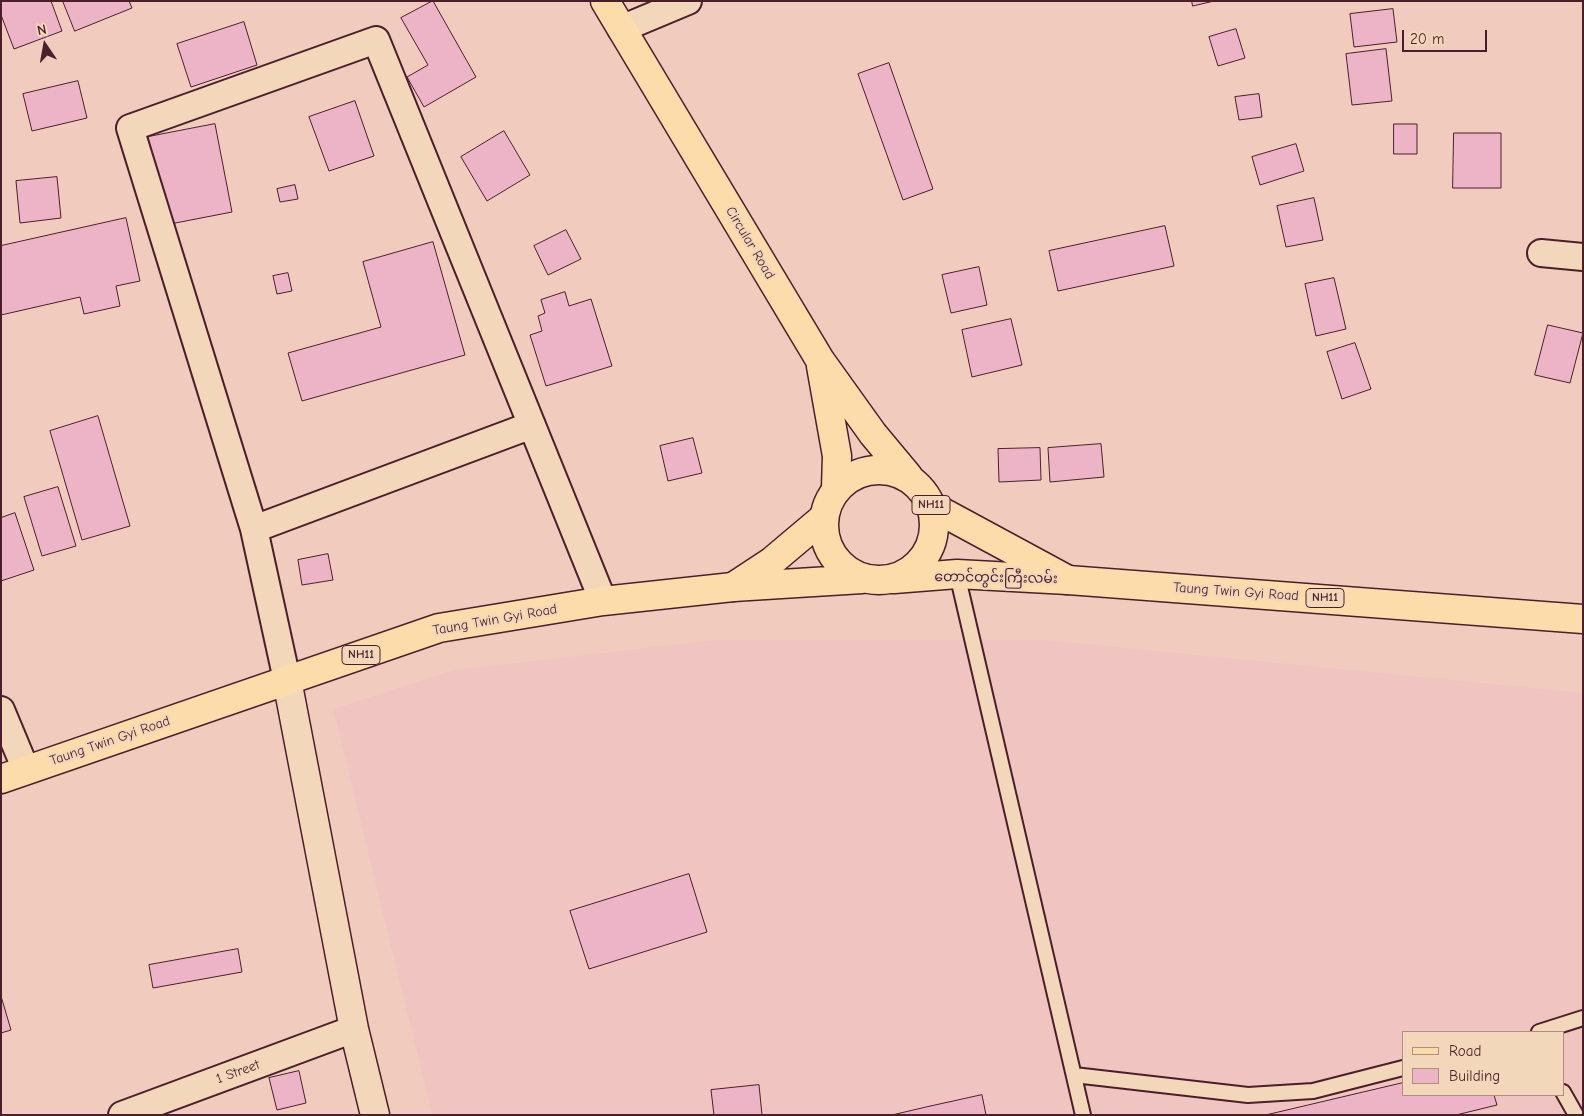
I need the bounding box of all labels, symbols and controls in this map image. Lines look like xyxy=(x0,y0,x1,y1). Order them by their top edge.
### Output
north arrow xyxy=(20,20,70,70)
scale bar xyxy=(1404,20,1489,52)
text: N xyxy=(36,21,48,39)
text: 20 m xyxy=(1410,30,1444,48)
street label: Circular Road xyxy=(722,204,778,282)
road number: NH11 xyxy=(912,496,950,514)
street label: တောင်တွင်းကြီးလမ်း xyxy=(934,569,1058,587)
street label: Taung Twin Gyi Road xyxy=(1173,579,1299,605)
road number: NH11 xyxy=(1306,588,1344,608)
street label: Taung Twin Gyi Road xyxy=(432,601,558,639)
road number: NH11 xyxy=(342,646,380,664)
street label: Taung Twin Gyi Road xyxy=(48,713,172,769)
legend xyxy=(1402,1031,1564,1096)
text: Road xyxy=(1449,1042,1481,1060)
street label: 1 Street xyxy=(214,1056,262,1088)
text: Building xyxy=(1449,1067,1500,1085)

